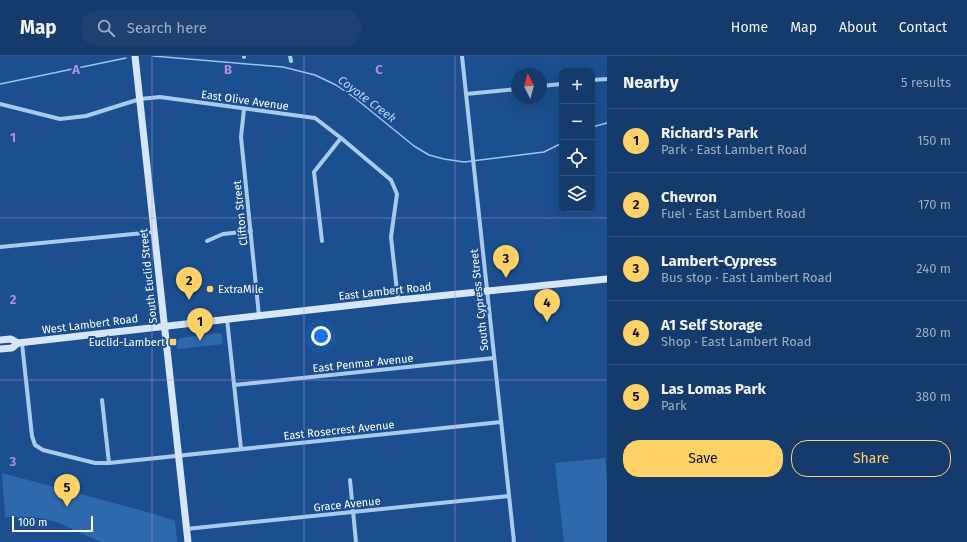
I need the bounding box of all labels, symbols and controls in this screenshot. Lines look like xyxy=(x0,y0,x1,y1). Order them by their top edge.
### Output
search box xyxy=(81,10,361,46)
text: Map xyxy=(20,16,57,39)
icon: search xyxy=(95,17,117,39)
text: Search here xyxy=(127,19,207,37)
text: Home xyxy=(731,19,768,36)
text: Map xyxy=(790,19,817,36)
text: About xyxy=(839,19,877,36)
text: Contact xyxy=(899,19,947,36)
text: A xyxy=(71,62,80,77)
text: B xyxy=(224,62,232,77)
text: C xyxy=(375,62,383,77)
north arrow xyxy=(511,68,547,104)
map controls xyxy=(559,68,595,212)
button: + xyxy=(559,68,595,104)
text: Nearby xyxy=(623,72,678,93)
water label: Coyote Creek xyxy=(335,73,399,126)
text: 5 results xyxy=(901,75,951,90)
street label: East Olive Avenue xyxy=(200,88,290,113)
button: − xyxy=(559,104,595,140)
text: Richard's Park xyxy=(661,124,758,142)
text: 1 xyxy=(10,130,16,145)
text: 1 xyxy=(633,133,639,148)
text: 150 m xyxy=(917,133,951,148)
button: locate xyxy=(559,140,595,176)
text: Park · East Lambert Road xyxy=(661,142,807,157)
button: layers xyxy=(559,176,595,212)
street label: Clifton Street xyxy=(231,180,250,246)
text: Chevron xyxy=(661,188,717,206)
text: 2 xyxy=(633,197,639,212)
text: 170 m xyxy=(918,197,951,212)
text: Fuel · East Lambert Road xyxy=(661,206,806,221)
street label: South Euclid Street xyxy=(137,228,160,324)
pin: 3 xyxy=(493,245,519,278)
street label: South Cypress Street xyxy=(468,248,491,352)
text: Lambert-Cypress xyxy=(661,252,777,270)
text: 3 xyxy=(633,261,639,276)
text: 240 m xyxy=(916,261,951,276)
pin: 2 xyxy=(176,267,202,300)
text: Bus stop · East Lambert Road xyxy=(661,270,832,285)
street label: East Lambert Road xyxy=(338,280,432,303)
place label: ExtraMile xyxy=(218,283,264,296)
marker: ExtraMile xyxy=(205,284,215,294)
pin: 4 xyxy=(534,289,560,322)
text: 2 xyxy=(10,292,17,307)
pin: 1 xyxy=(187,308,213,341)
street label: West Lambert Road xyxy=(41,312,139,337)
text: A1 Self Storage xyxy=(661,316,762,334)
text: 4 xyxy=(632,325,640,340)
text: 280 m xyxy=(916,325,951,340)
your location xyxy=(311,326,331,346)
text: Shop · East Lambert Road xyxy=(661,334,811,349)
place label: Euclid-Lambert xyxy=(89,336,165,349)
marker: Euclid-Lambert xyxy=(168,337,178,347)
street label: East Penmar Avenue xyxy=(312,352,414,375)
text: Las Lomas Park xyxy=(661,380,766,398)
text: 5 xyxy=(633,389,639,404)
text: 380 m xyxy=(916,389,951,404)
text: Park xyxy=(661,398,687,413)
street label: East Rosecrest Avenue xyxy=(283,418,395,443)
button: Save xyxy=(623,440,783,477)
button: Share xyxy=(791,440,951,477)
text: 3 xyxy=(9,454,17,469)
pin: 5 xyxy=(54,474,80,507)
street label: Grace Avenue xyxy=(313,495,381,514)
scale bar xyxy=(12,514,93,533)
text: 100 m xyxy=(18,516,47,529)

